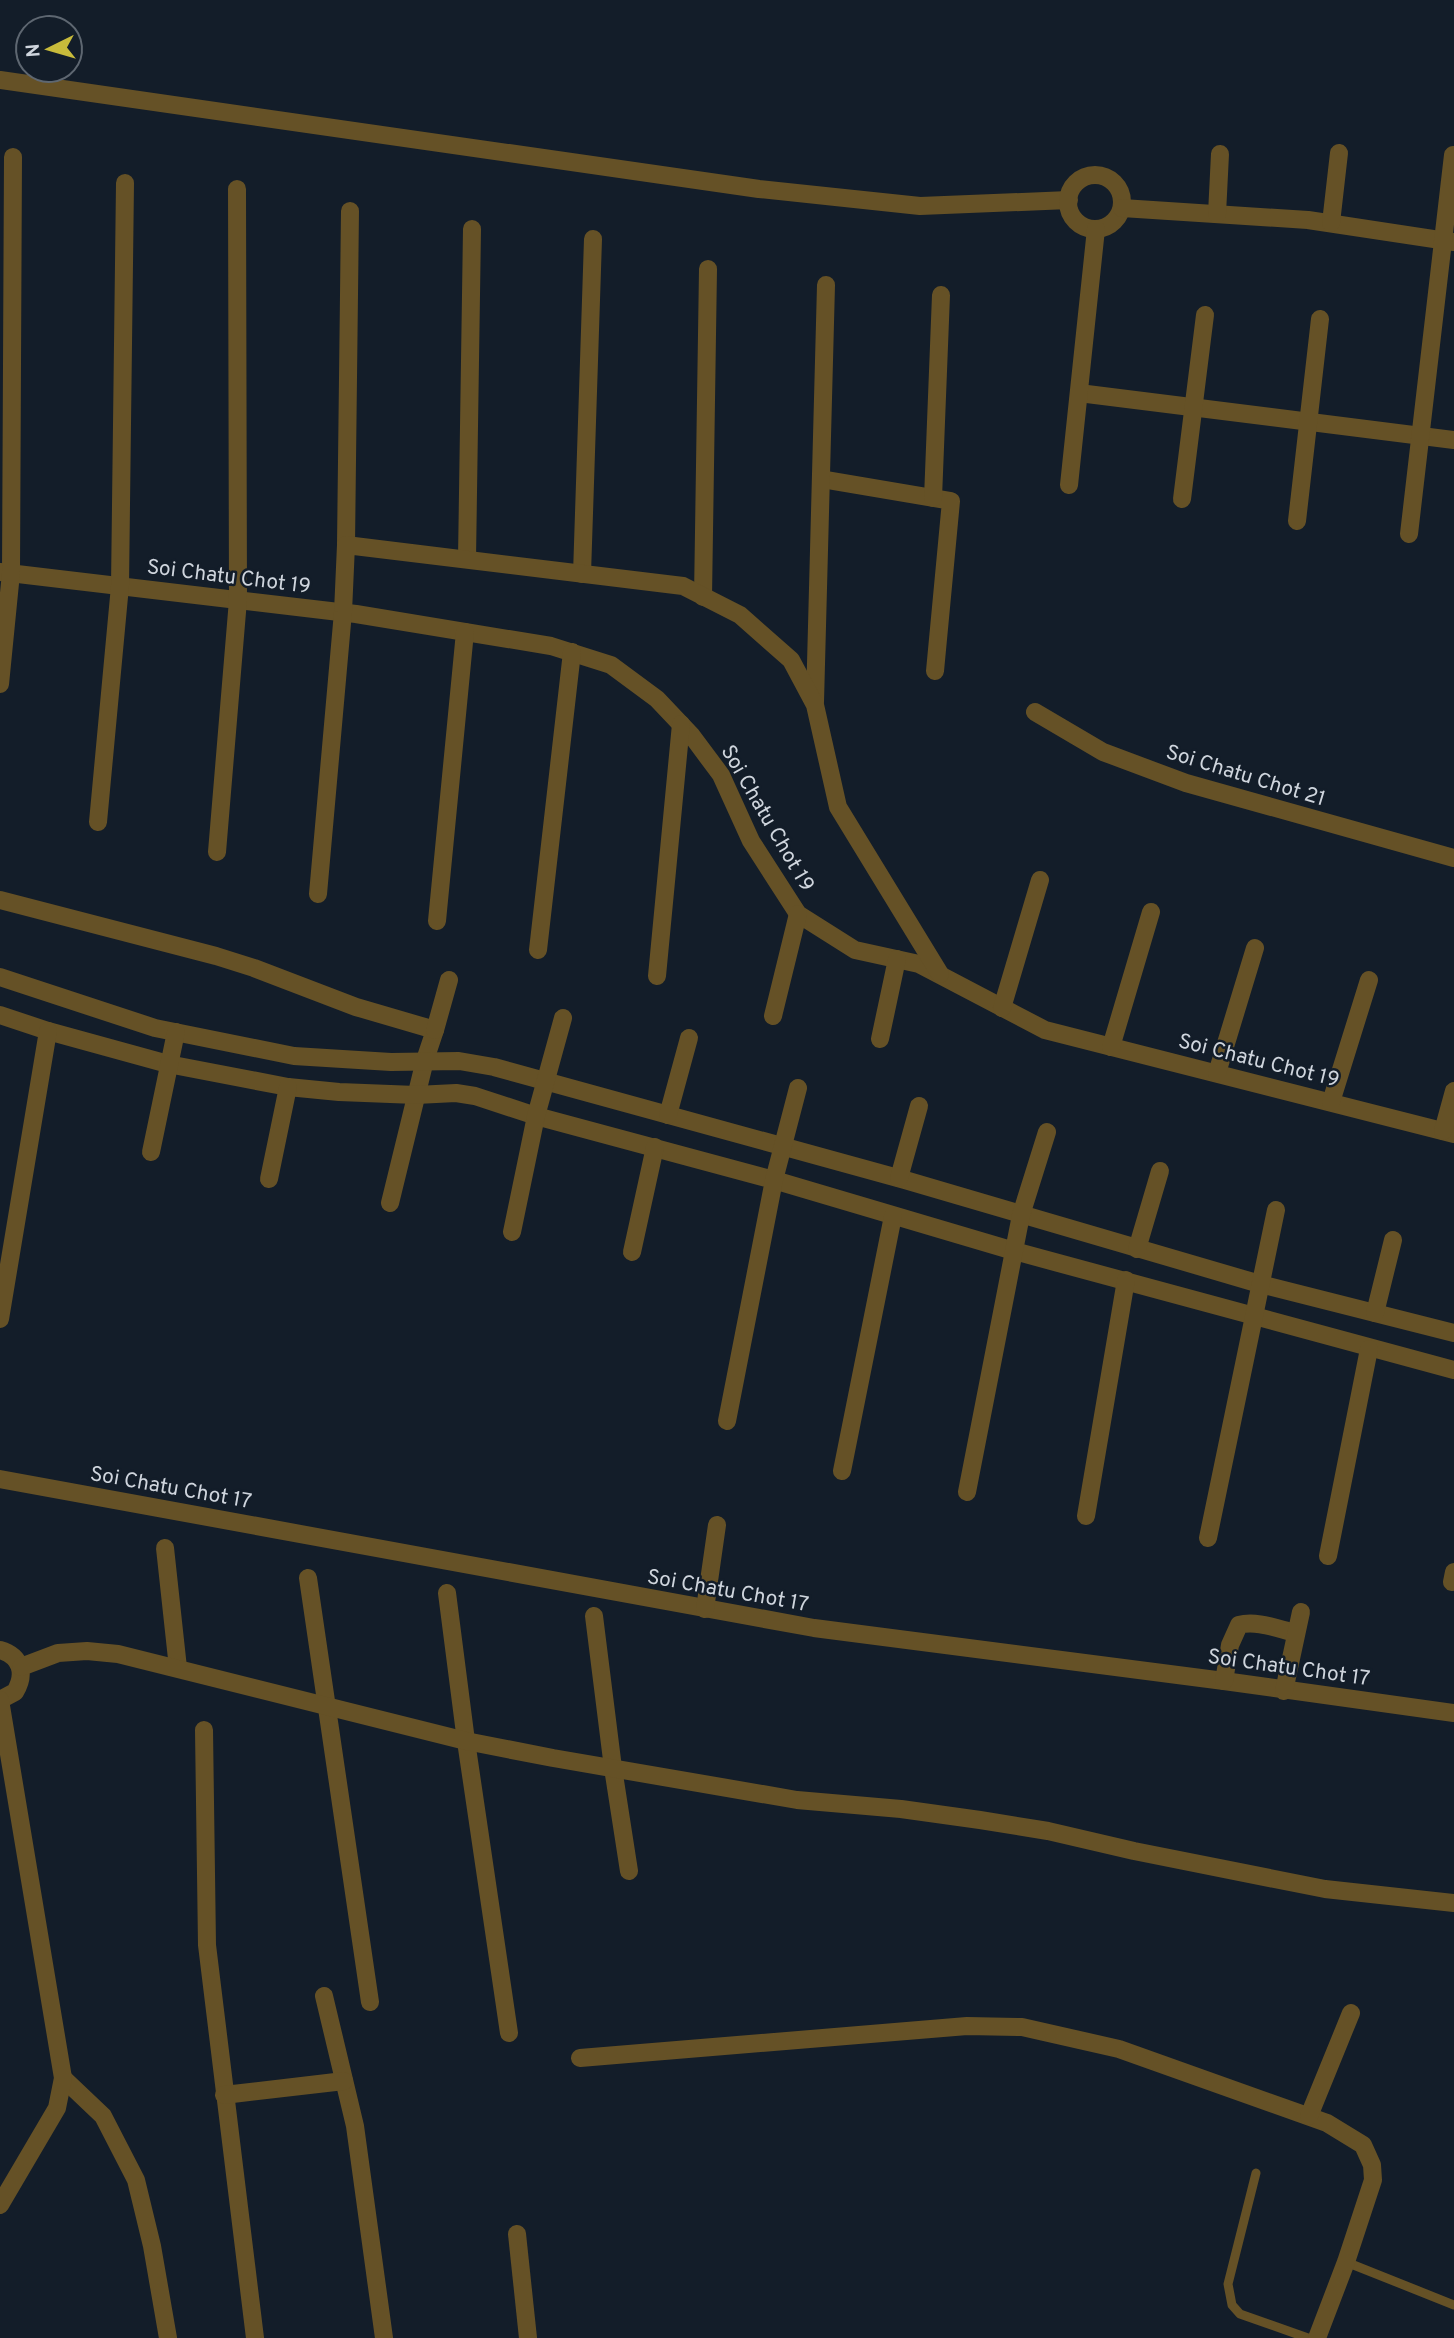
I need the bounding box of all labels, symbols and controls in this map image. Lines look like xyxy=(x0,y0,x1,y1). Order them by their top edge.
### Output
north arrow xyxy=(14,14,84,84)
text: N xyxy=(22,42,47,58)
street label: Soi Chatu Chot 19 xyxy=(145,554,312,601)
street label: Soi Chatu Chot 21 xyxy=(1163,739,1329,814)
street label: Soi Chatu Chot 19 xyxy=(714,741,820,897)
street label: Soi Chatu Chot 19 xyxy=(1175,1028,1342,1095)
street label: Soi Chatu Chot 17 xyxy=(88,1461,254,1516)
street label: Soi Chatu Chot 17 xyxy=(645,1564,811,1619)
street label: Soi Chatu Chot 17 xyxy=(1206,1644,1372,1693)

